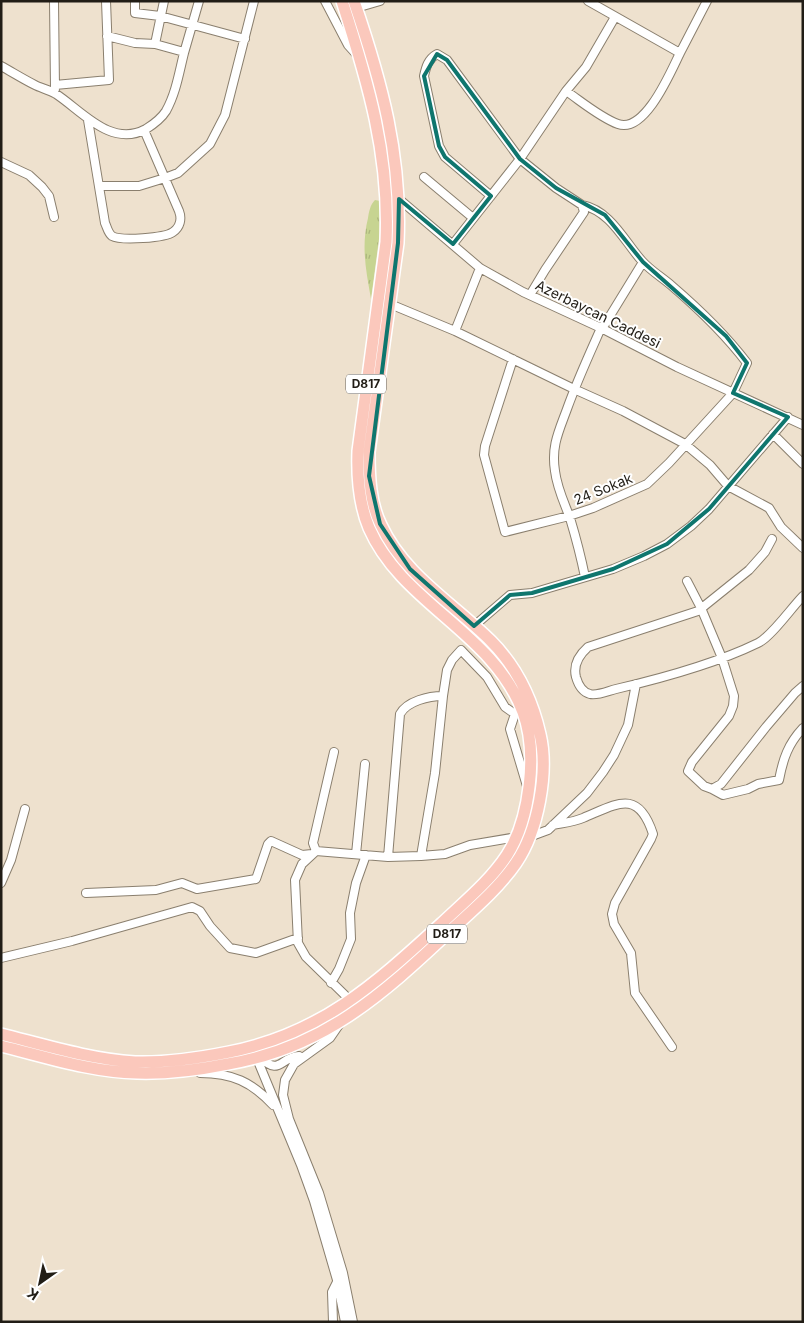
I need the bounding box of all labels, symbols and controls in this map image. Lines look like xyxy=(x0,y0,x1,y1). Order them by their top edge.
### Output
street label: Azerbaycan Caddesi xyxy=(533,276,664,351)
road number: D817 xyxy=(346,374,386,394)
street label: 24 Sokak xyxy=(571,469,635,508)
road number: D817 xyxy=(427,924,467,944)
north arrow xyxy=(15,1258,65,1308)
text: K xyxy=(24,1284,42,1304)

